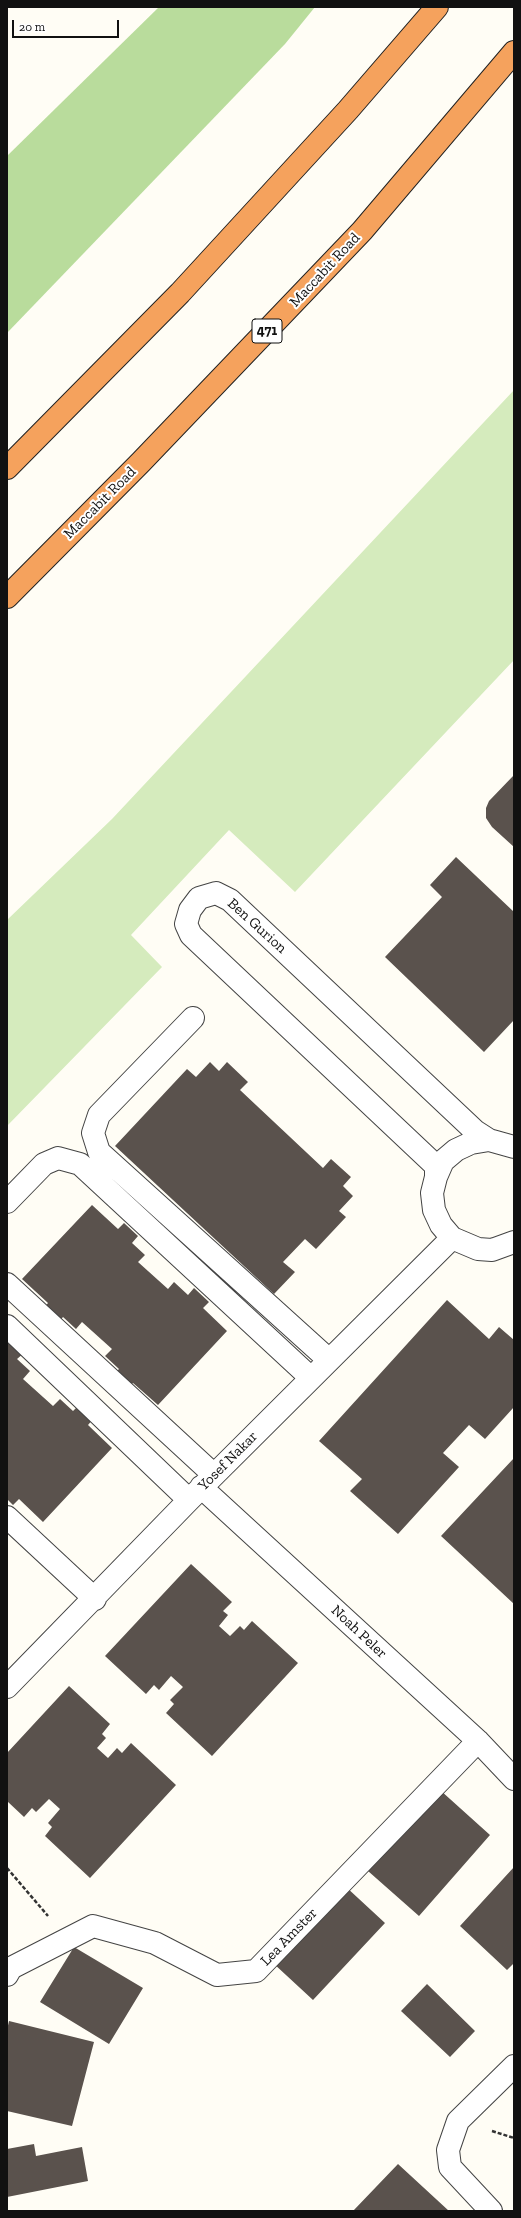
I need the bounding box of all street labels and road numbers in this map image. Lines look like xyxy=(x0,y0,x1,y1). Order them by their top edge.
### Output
street label: Maccabit Road xyxy=(286,229,364,311)
road number: 471 xyxy=(252,319,282,343)
street label: Maccabit Road xyxy=(60,463,140,543)
street label: Ben Gurion xyxy=(224,895,290,957)
street label: Yosef Nakar xyxy=(194,1427,262,1495)
street label: Noah Peler xyxy=(327,1601,391,1663)
street label: Lea Amster xyxy=(257,1904,321,1970)

